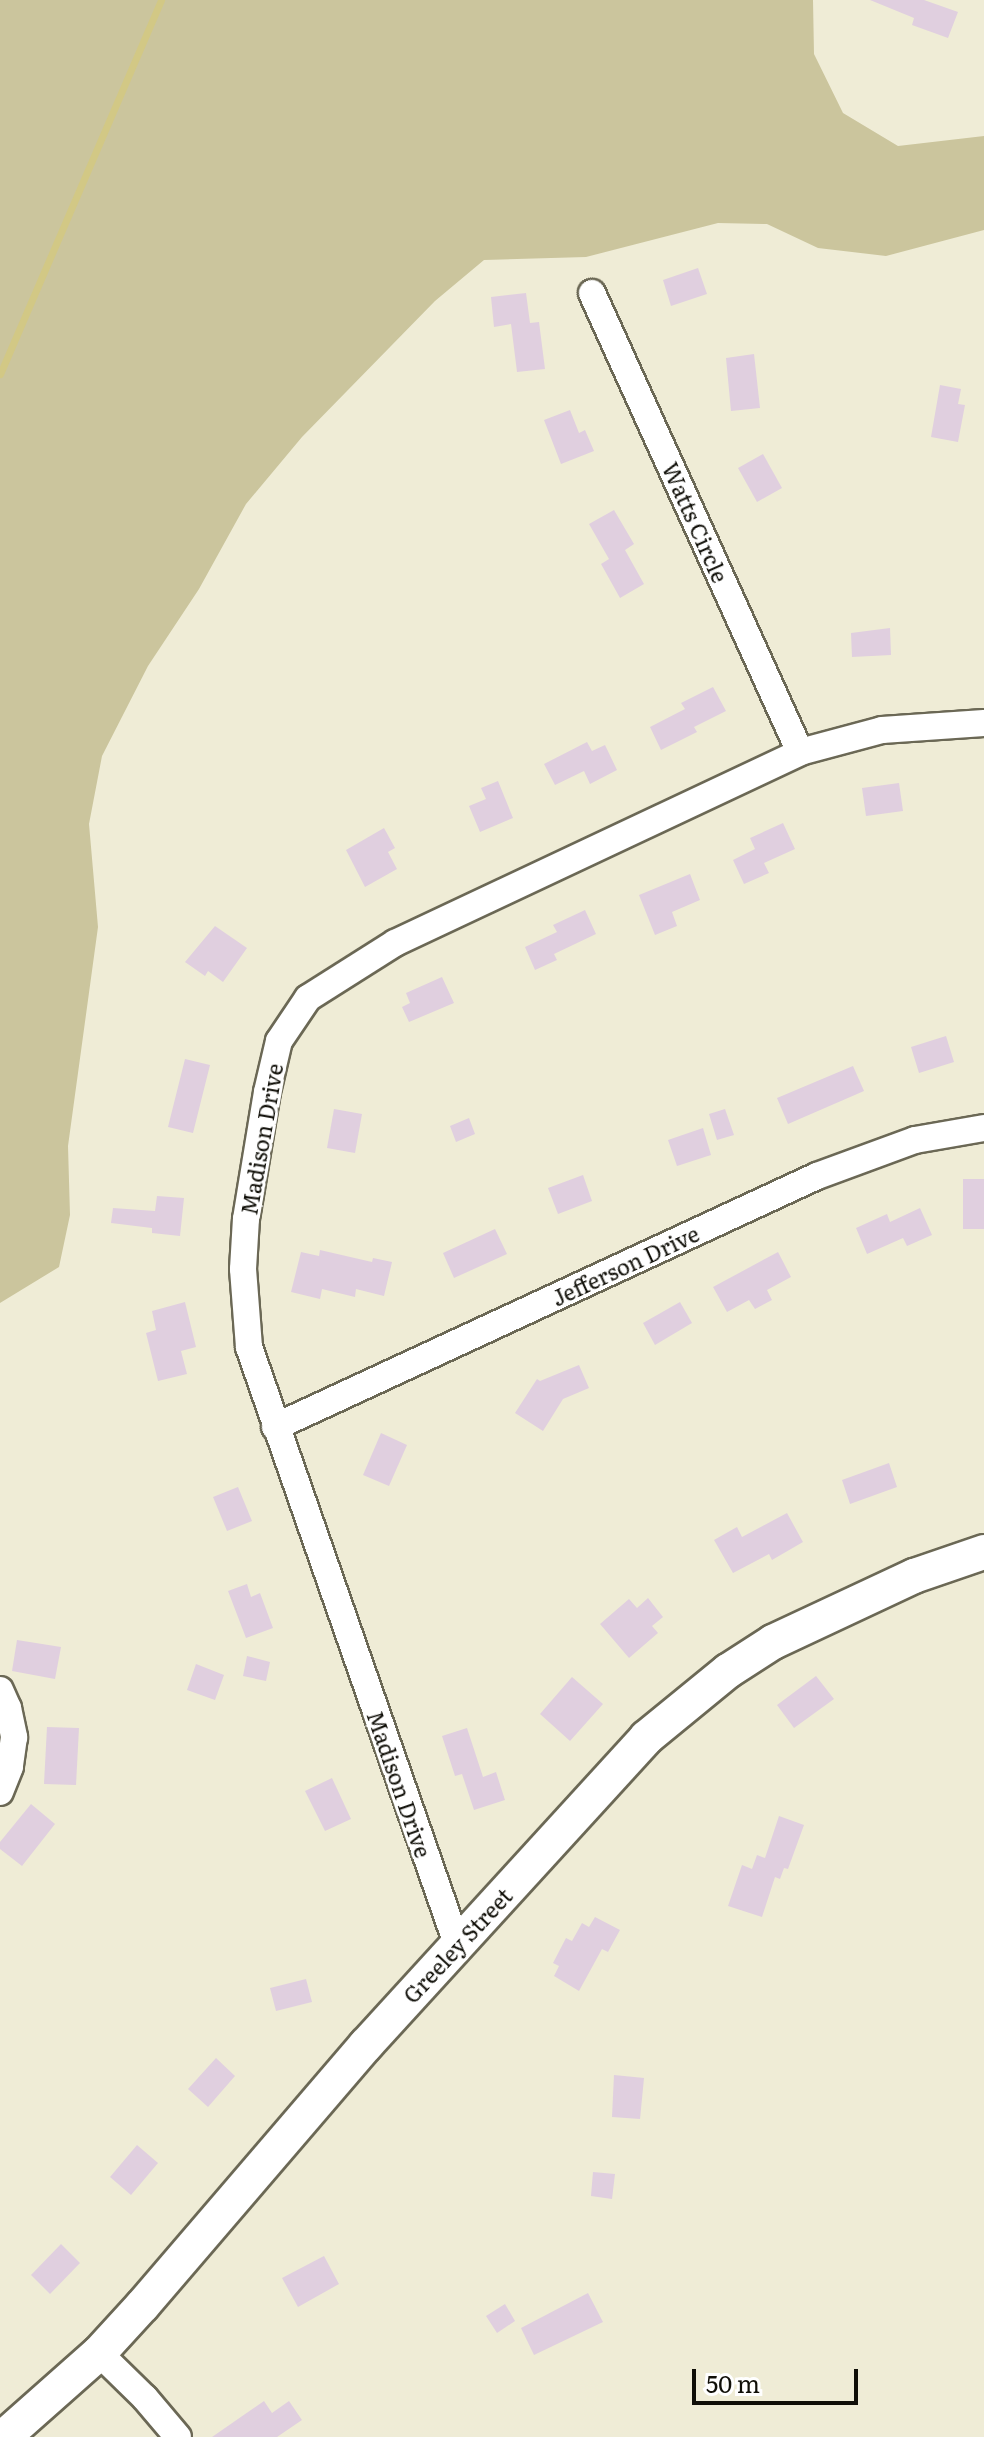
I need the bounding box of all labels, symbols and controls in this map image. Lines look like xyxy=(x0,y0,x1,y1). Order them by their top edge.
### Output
street label: Watts Circle xyxy=(658,458,734,586)
street label: Madison Drive xyxy=(235,1061,287,1217)
street label: Jefferson Drive xyxy=(547,1219,703,1311)
street label: Madison Drive xyxy=(363,1707,437,1861)
street label: Greeley Street xyxy=(397,1882,517,2008)
scale bar xyxy=(696,2353,862,2403)
text: 50 m xyxy=(706,2365,760,2400)

